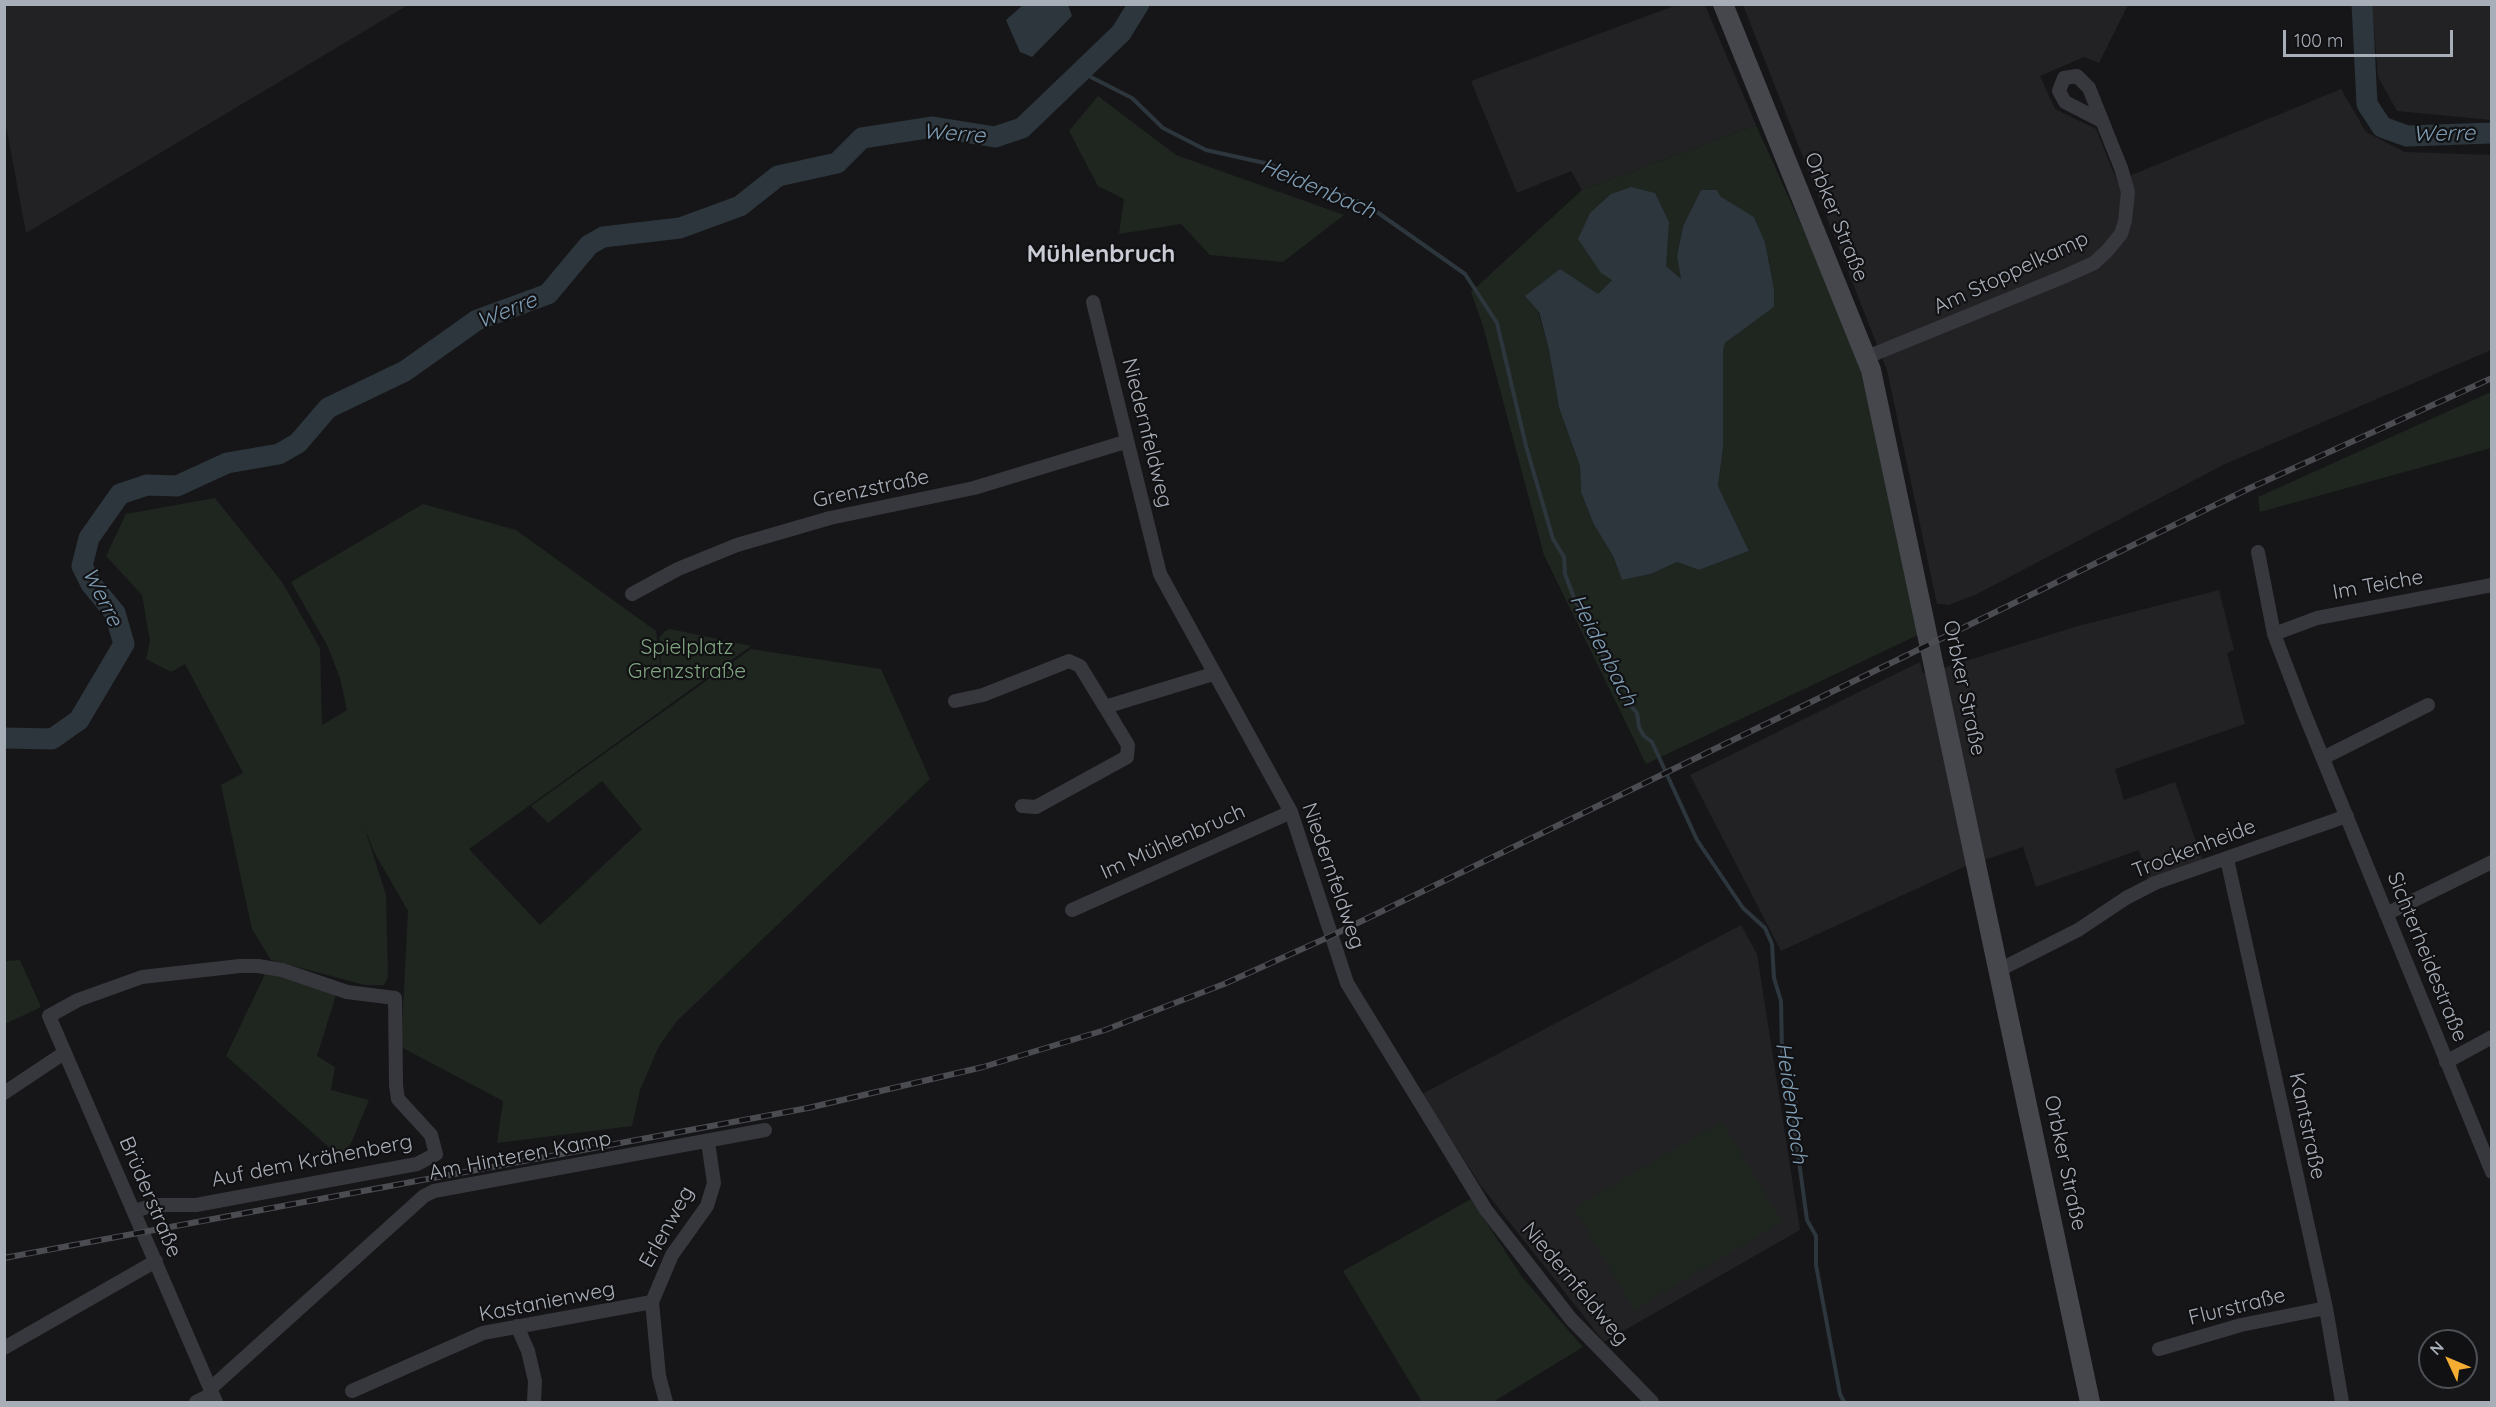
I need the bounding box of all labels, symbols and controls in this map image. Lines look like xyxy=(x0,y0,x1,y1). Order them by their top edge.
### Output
scale bar xyxy=(2286,18,2456,56)
text: 100 m xyxy=(2294,29,2343,52)
water label: Werre xyxy=(922,119,986,149)
water label: Werre xyxy=(2413,120,2475,148)
street label: Orbker Straße xyxy=(1799,149,1873,285)
water label: Heidenbach xyxy=(1257,153,1379,225)
street label: Am Stoppelkamp xyxy=(1930,226,2092,320)
district label: Mühlenbruch xyxy=(1027,241,1175,269)
water label: Werre xyxy=(473,287,541,335)
street label: Niedernfeldweg xyxy=(1116,356,1178,510)
street label: Grenzstraße xyxy=(810,464,932,514)
water label: Werre xyxy=(76,563,128,631)
street label: Im Teiche xyxy=(2331,565,2425,605)
water label: Heidenbach xyxy=(1564,590,1642,710)
street label: Orbker Straße xyxy=(1937,618,1991,758)
park label: Spielplatz Grenzstraße xyxy=(628,635,746,685)
street label: Im Mühlenbruch xyxy=(1097,799,1249,885)
street label: Niedernfeldweg xyxy=(1296,800,1370,952)
street label: Trockenheide xyxy=(2129,814,2259,884)
street label: Sichterheidestraße xyxy=(2381,868,2473,1046)
water label: Heidenbach xyxy=(1769,1041,1813,1165)
street label: Kantstraße xyxy=(2283,1070,2331,1182)
street label: Orbker Straße xyxy=(2038,1093,2092,1233)
street label: Am Hinteren Kamp xyxy=(427,1126,613,1186)
street label: Auf dem Krähenberg xyxy=(209,1129,415,1193)
street label: Brüderstraße xyxy=(113,1133,187,1261)
street label: Erlenweg xyxy=(634,1182,700,1272)
street label: Niedernfeldweg xyxy=(1516,1217,1634,1351)
street label: Kastanienweg xyxy=(477,1276,617,1328)
street label: Flurstraße xyxy=(2186,1283,2288,1331)
north arrow xyxy=(2418,1329,2478,1389)
text: N xyxy=(2425,1337,2448,1359)

